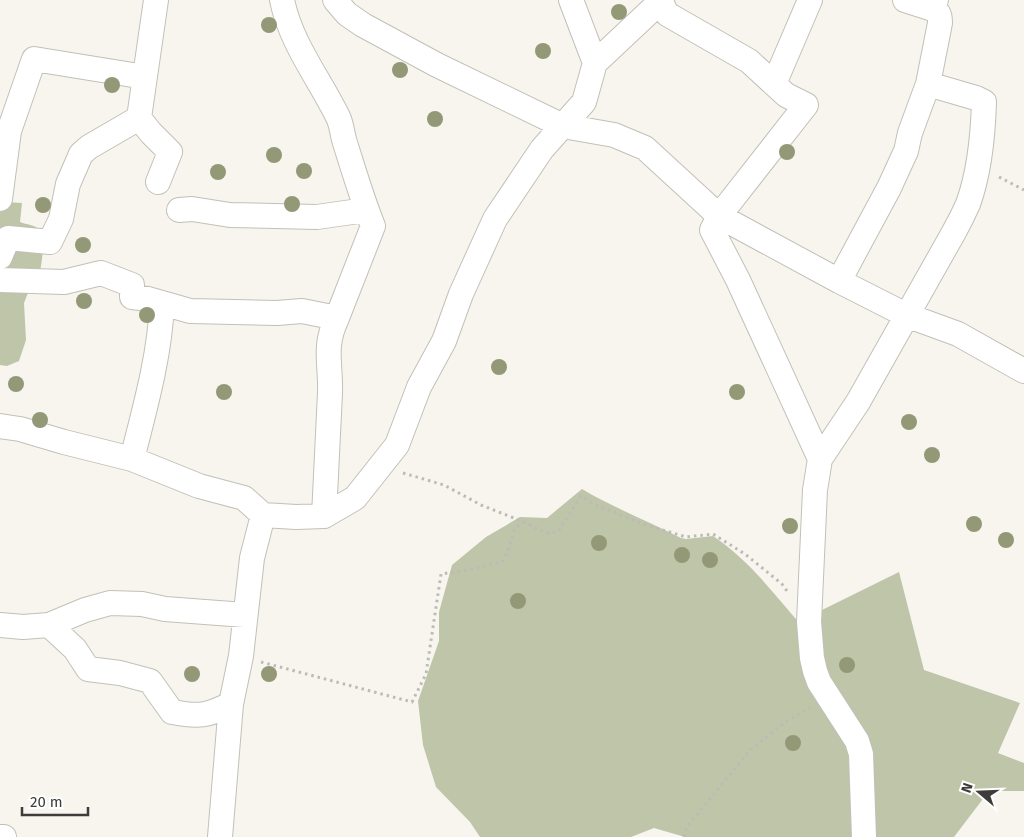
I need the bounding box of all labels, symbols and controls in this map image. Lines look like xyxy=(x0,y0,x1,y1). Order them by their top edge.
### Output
north arrow xyxy=(954,767,1004,817)
text: N xyxy=(958,781,977,795)
scale bar xyxy=(22,784,89,816)
text: 20 m xyxy=(30,793,63,811)

